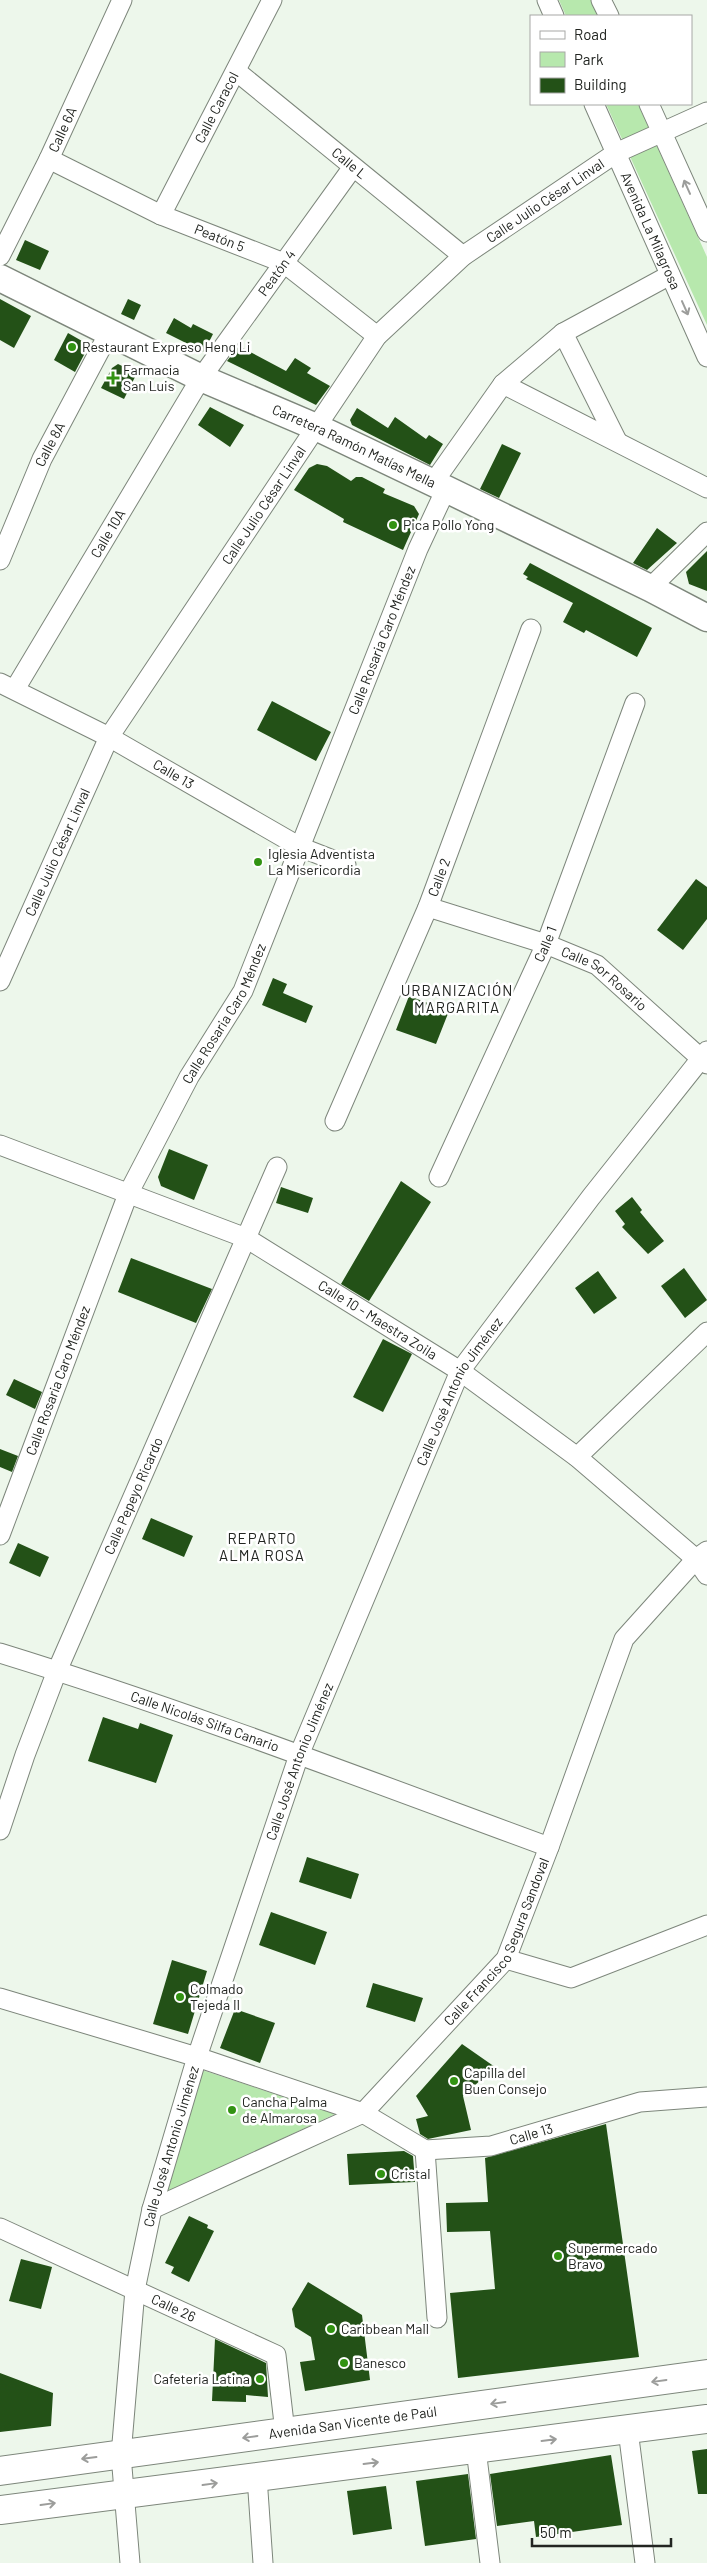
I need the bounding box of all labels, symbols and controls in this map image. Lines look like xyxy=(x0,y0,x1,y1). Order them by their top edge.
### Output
legend xyxy=(530,15,692,105)
text: Road xyxy=(574,25,607,43)
text: Park xyxy=(574,50,604,68)
street label: Calle Caracol xyxy=(191,69,242,146)
text: Building xyxy=(574,75,627,93)
street label: Calle 6A xyxy=(44,104,80,155)
street label: Calle L xyxy=(329,144,371,182)
street label: Calle Julio César Linval xyxy=(483,155,607,246)
street label: Avenida La Milagrosa xyxy=(618,169,685,292)
one-way arrow xyxy=(682,180,691,195)
street label: Peatón 5 xyxy=(192,220,247,255)
street label: Peatón 4 xyxy=(254,246,299,299)
one-way arrow xyxy=(681,300,690,315)
place label: Restaurant Expreso Heng Li xyxy=(82,338,250,355)
marker: Restaurant Expreso Heng Li xyxy=(66,341,78,353)
place label: Farmacia San Luis xyxy=(123,361,180,394)
marker: Farmacia San Luis xyxy=(107,372,119,384)
street label: Carretera Ramón Matías Mella xyxy=(270,400,439,491)
street label: Calle 8A xyxy=(31,418,68,469)
street label: Calle Julio César Linval xyxy=(218,443,309,567)
street label: Calle 10A xyxy=(86,506,129,561)
place label: Pica Pollo Yong xyxy=(403,516,494,533)
marker: Pica Pollo Yong xyxy=(387,519,399,531)
street label: Calle Rosaria Caro Méndez xyxy=(344,563,418,717)
street label: Calle 13 xyxy=(150,755,197,792)
street label: Calle Julio César Linval xyxy=(21,785,93,919)
place label: Iglesia Adventista La Misericordia xyxy=(268,845,375,878)
marker: Iglesia Adventista La Misericordia xyxy=(252,856,264,868)
street label: Calle 2 xyxy=(424,856,453,899)
street label: Calle 1 xyxy=(530,924,560,965)
street label: Calle Rosaria Caro Méndez xyxy=(178,941,269,1086)
street label: Calle Sor Rosario xyxy=(559,942,651,1014)
district label: URBANIZACIÓN MARGARITA xyxy=(401,981,513,1016)
street label: Calle 10 - Maestra Zoila xyxy=(315,1276,441,1363)
street label: Calle Rosaria Caro Méndez xyxy=(22,1303,93,1457)
street label: Calle José Antonio Jiménez xyxy=(412,1314,506,1468)
street label: Calle Pepeyo Ricardo xyxy=(100,1434,166,1557)
district label: REPARTO ALMA ROSA xyxy=(219,1529,305,1564)
street label: Calle José Antonio Jiménez xyxy=(262,1680,336,1842)
street label: Calle Nicolás Silfa Canario xyxy=(128,1687,282,1755)
street label: Calle Francisco Segura Sandoval xyxy=(440,1855,552,2029)
place label: Colmado Tejeda II xyxy=(190,1980,243,2013)
marker: Colmado Tejeda II xyxy=(174,1991,186,2003)
street label: Calle José Antonio Jiménez xyxy=(139,2064,202,2228)
place label: Capilla del Buen Consejo xyxy=(464,2064,547,2097)
marker: Capilla del Buen Consejo xyxy=(448,2075,460,2087)
place label: Cancha Palma de Almarosa xyxy=(242,2093,327,2126)
marker: Cancha Palma de Almarosa xyxy=(226,2104,238,2116)
street label: Calle 13 xyxy=(507,2119,555,2148)
place label: Cristal xyxy=(391,2165,430,2182)
marker: Cristal xyxy=(375,2168,387,2180)
place label: Supermercado Bravo xyxy=(568,2239,658,2272)
marker: Supermercado Bravo xyxy=(552,2250,564,2262)
street label: Calle 26 xyxy=(149,2290,199,2325)
place label: Caribbean Mall xyxy=(341,2320,429,2337)
marker: Caribbean Mall xyxy=(325,2323,337,2335)
place label: Banesco xyxy=(354,2354,406,2371)
marker: Banesco xyxy=(338,2357,350,2369)
place label: Cafeteria Latina xyxy=(153,2370,250,2387)
marker: Cafeteria Latina xyxy=(254,2373,266,2385)
one-way arrow xyxy=(651,2376,667,2386)
one-way arrow xyxy=(490,2398,506,2408)
street label: Avenida San Vicente de Paúl xyxy=(267,2402,438,2442)
one-way arrow xyxy=(242,2432,258,2442)
one-way arrow xyxy=(541,2435,557,2445)
one-way arrow xyxy=(81,2453,97,2463)
one-way arrow xyxy=(362,2457,378,2467)
one-way arrow xyxy=(201,2479,217,2489)
one-way arrow xyxy=(40,2499,56,2509)
scale bar xyxy=(532,2516,671,2548)
text: 50 m xyxy=(540,2523,572,2541)

